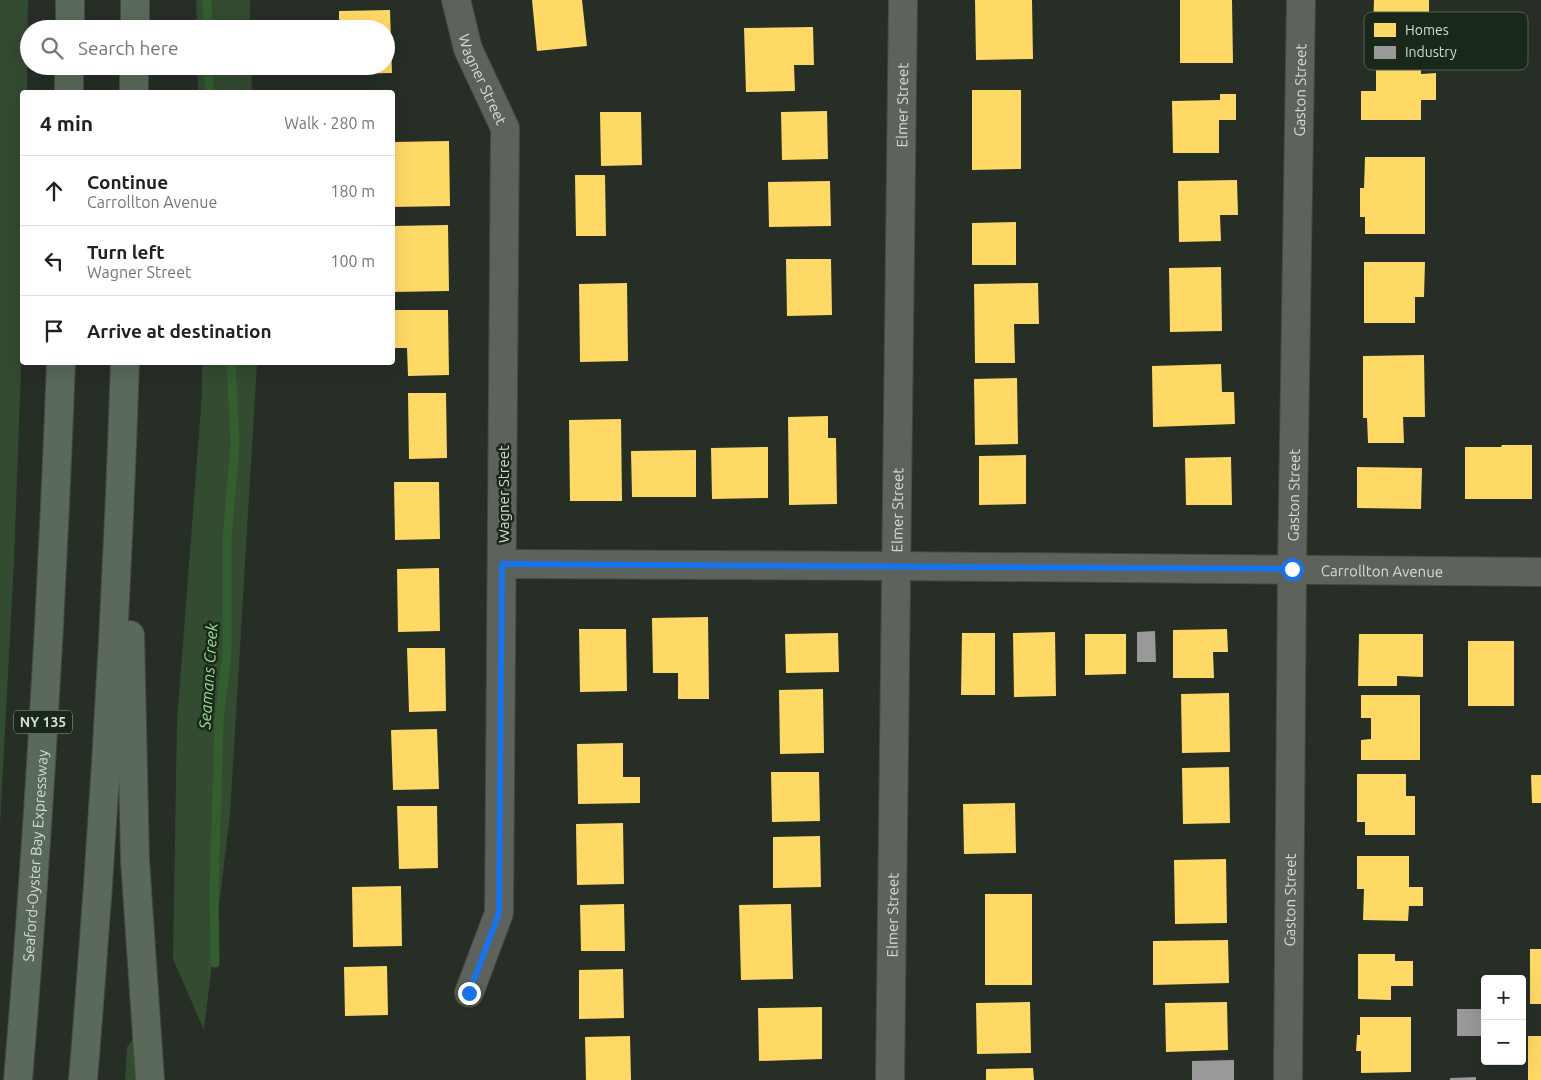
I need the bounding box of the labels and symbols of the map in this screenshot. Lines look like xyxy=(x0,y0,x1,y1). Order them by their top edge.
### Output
legend xyxy=(1364,12,1528,70)
text: Homes xyxy=(1405,22,1449,38)
street label: Wagner Street xyxy=(456,32,511,127)
street label: Gaston Street xyxy=(1290,43,1309,137)
text: Industry xyxy=(1405,44,1457,60)
street label: Elmer Street xyxy=(893,63,911,147)
street label: Wagner Street xyxy=(495,445,512,543)
street label: Gaston Street xyxy=(1284,448,1302,542)
street label: Elmer Street xyxy=(888,468,906,552)
route start xyxy=(1281,558,1304,581)
street label: Carrollton Avenue xyxy=(1321,561,1443,580)
water label: Seamans Creek xyxy=(195,621,221,731)
road number: NY 135 xyxy=(14,710,72,734)
street label: Seaford-Oyster Bay Expressway xyxy=(19,749,50,962)
street label: Gaston Street xyxy=(1281,853,1298,946)
street label: Elmer Street xyxy=(883,872,901,957)
route end xyxy=(458,982,481,1005)

